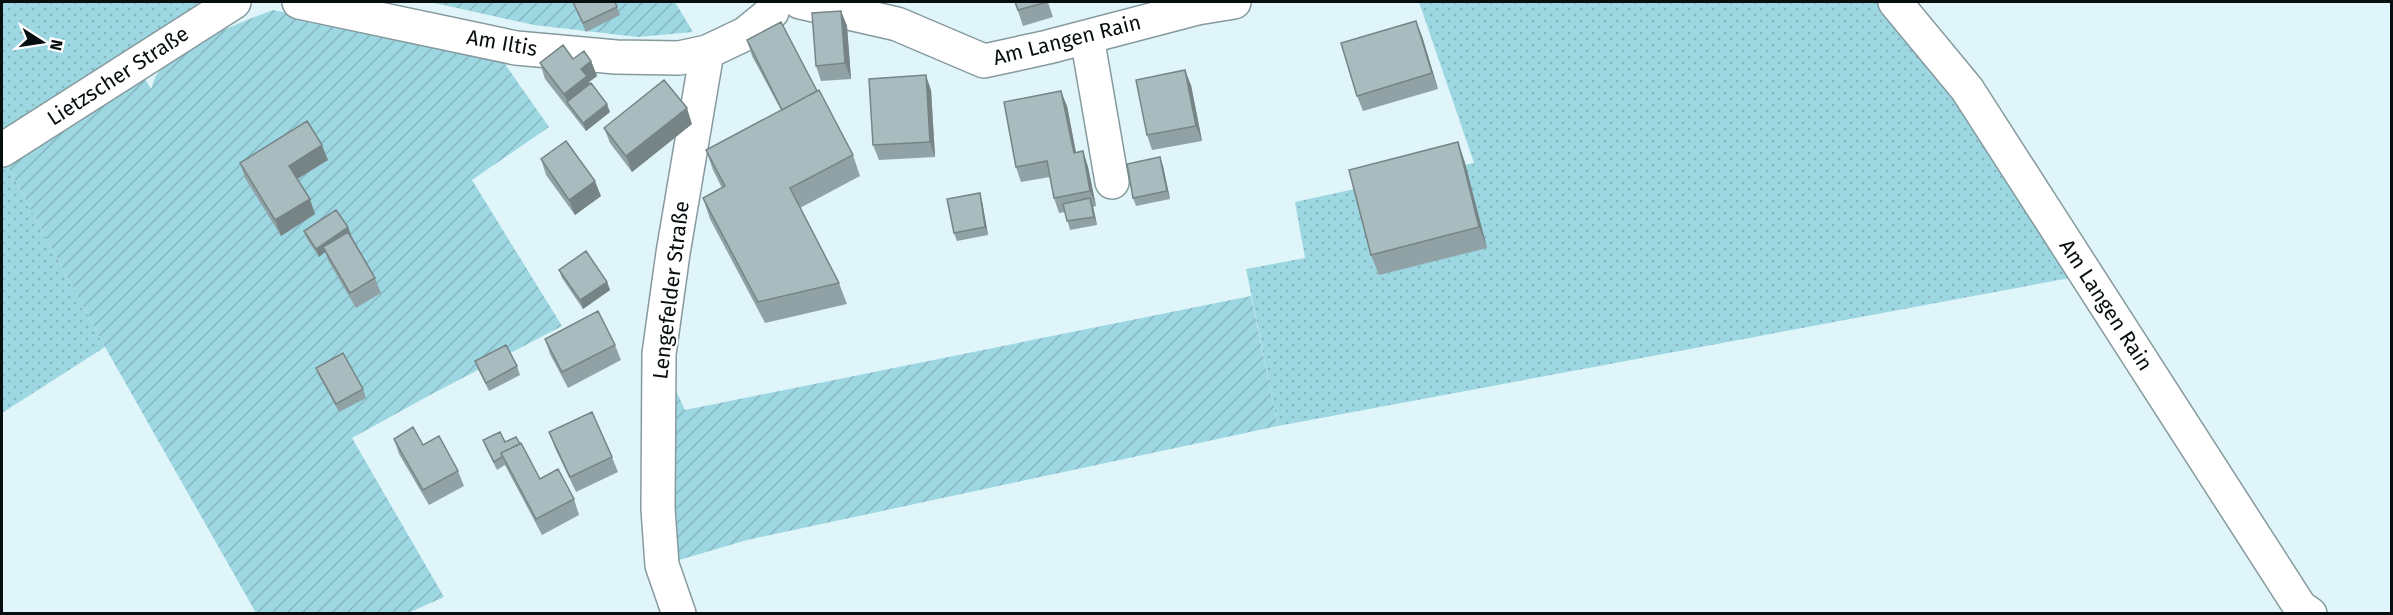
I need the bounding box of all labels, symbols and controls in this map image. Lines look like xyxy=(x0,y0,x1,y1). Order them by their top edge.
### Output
street label: Am Langen Rain xyxy=(990,9,1144,71)
north arrow xyxy=(12,12,72,72)
street label: Lietzscher Straße xyxy=(42,21,194,131)
street label: Am Iltis xyxy=(465,24,540,62)
text: N xyxy=(46,38,67,52)
street label: Lengefelder Straße xyxy=(647,199,695,381)
street label: Am Langen Rain xyxy=(2054,234,2158,376)

